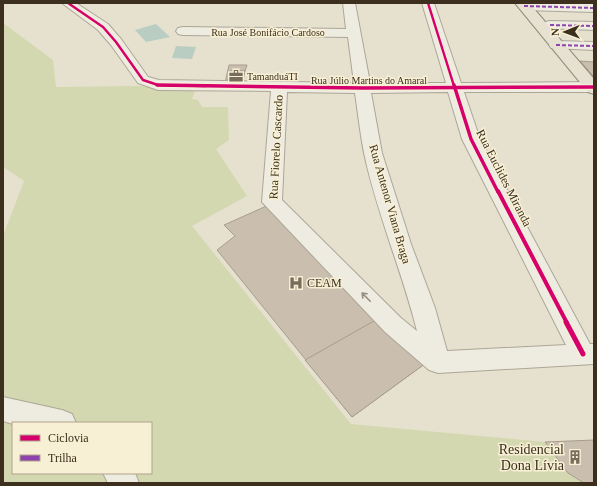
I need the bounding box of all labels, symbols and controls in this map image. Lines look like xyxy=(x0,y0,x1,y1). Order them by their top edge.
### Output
north arrow xyxy=(545,12,585,52)
street label: Rua José Bonifácio Cardoso xyxy=(211,27,325,38)
text: N xyxy=(549,28,561,36)
office icon: TamanduáTI xyxy=(228,68,244,84)
place label: TamanduáTI xyxy=(247,71,298,82)
street label: Rua Júlio Martins do Amaral xyxy=(311,75,427,86)
street label: Rua Fiorelo Cascardo xyxy=(266,94,286,200)
street label: Rua Euclides Miranda xyxy=(473,127,535,230)
street label: Rua Antenor Viana Braga xyxy=(366,143,414,266)
hospital icon: CEAM xyxy=(288,275,304,291)
place label: CEAM xyxy=(307,276,342,290)
one-way arrow xyxy=(361,292,371,302)
legend xyxy=(12,422,152,474)
text: Ciclovia xyxy=(48,431,89,445)
place label: Residencial Dona Lívia xyxy=(499,442,565,473)
building icon: Residencial Dona Lívia xyxy=(567,449,583,465)
text: Trilha xyxy=(48,451,78,465)

